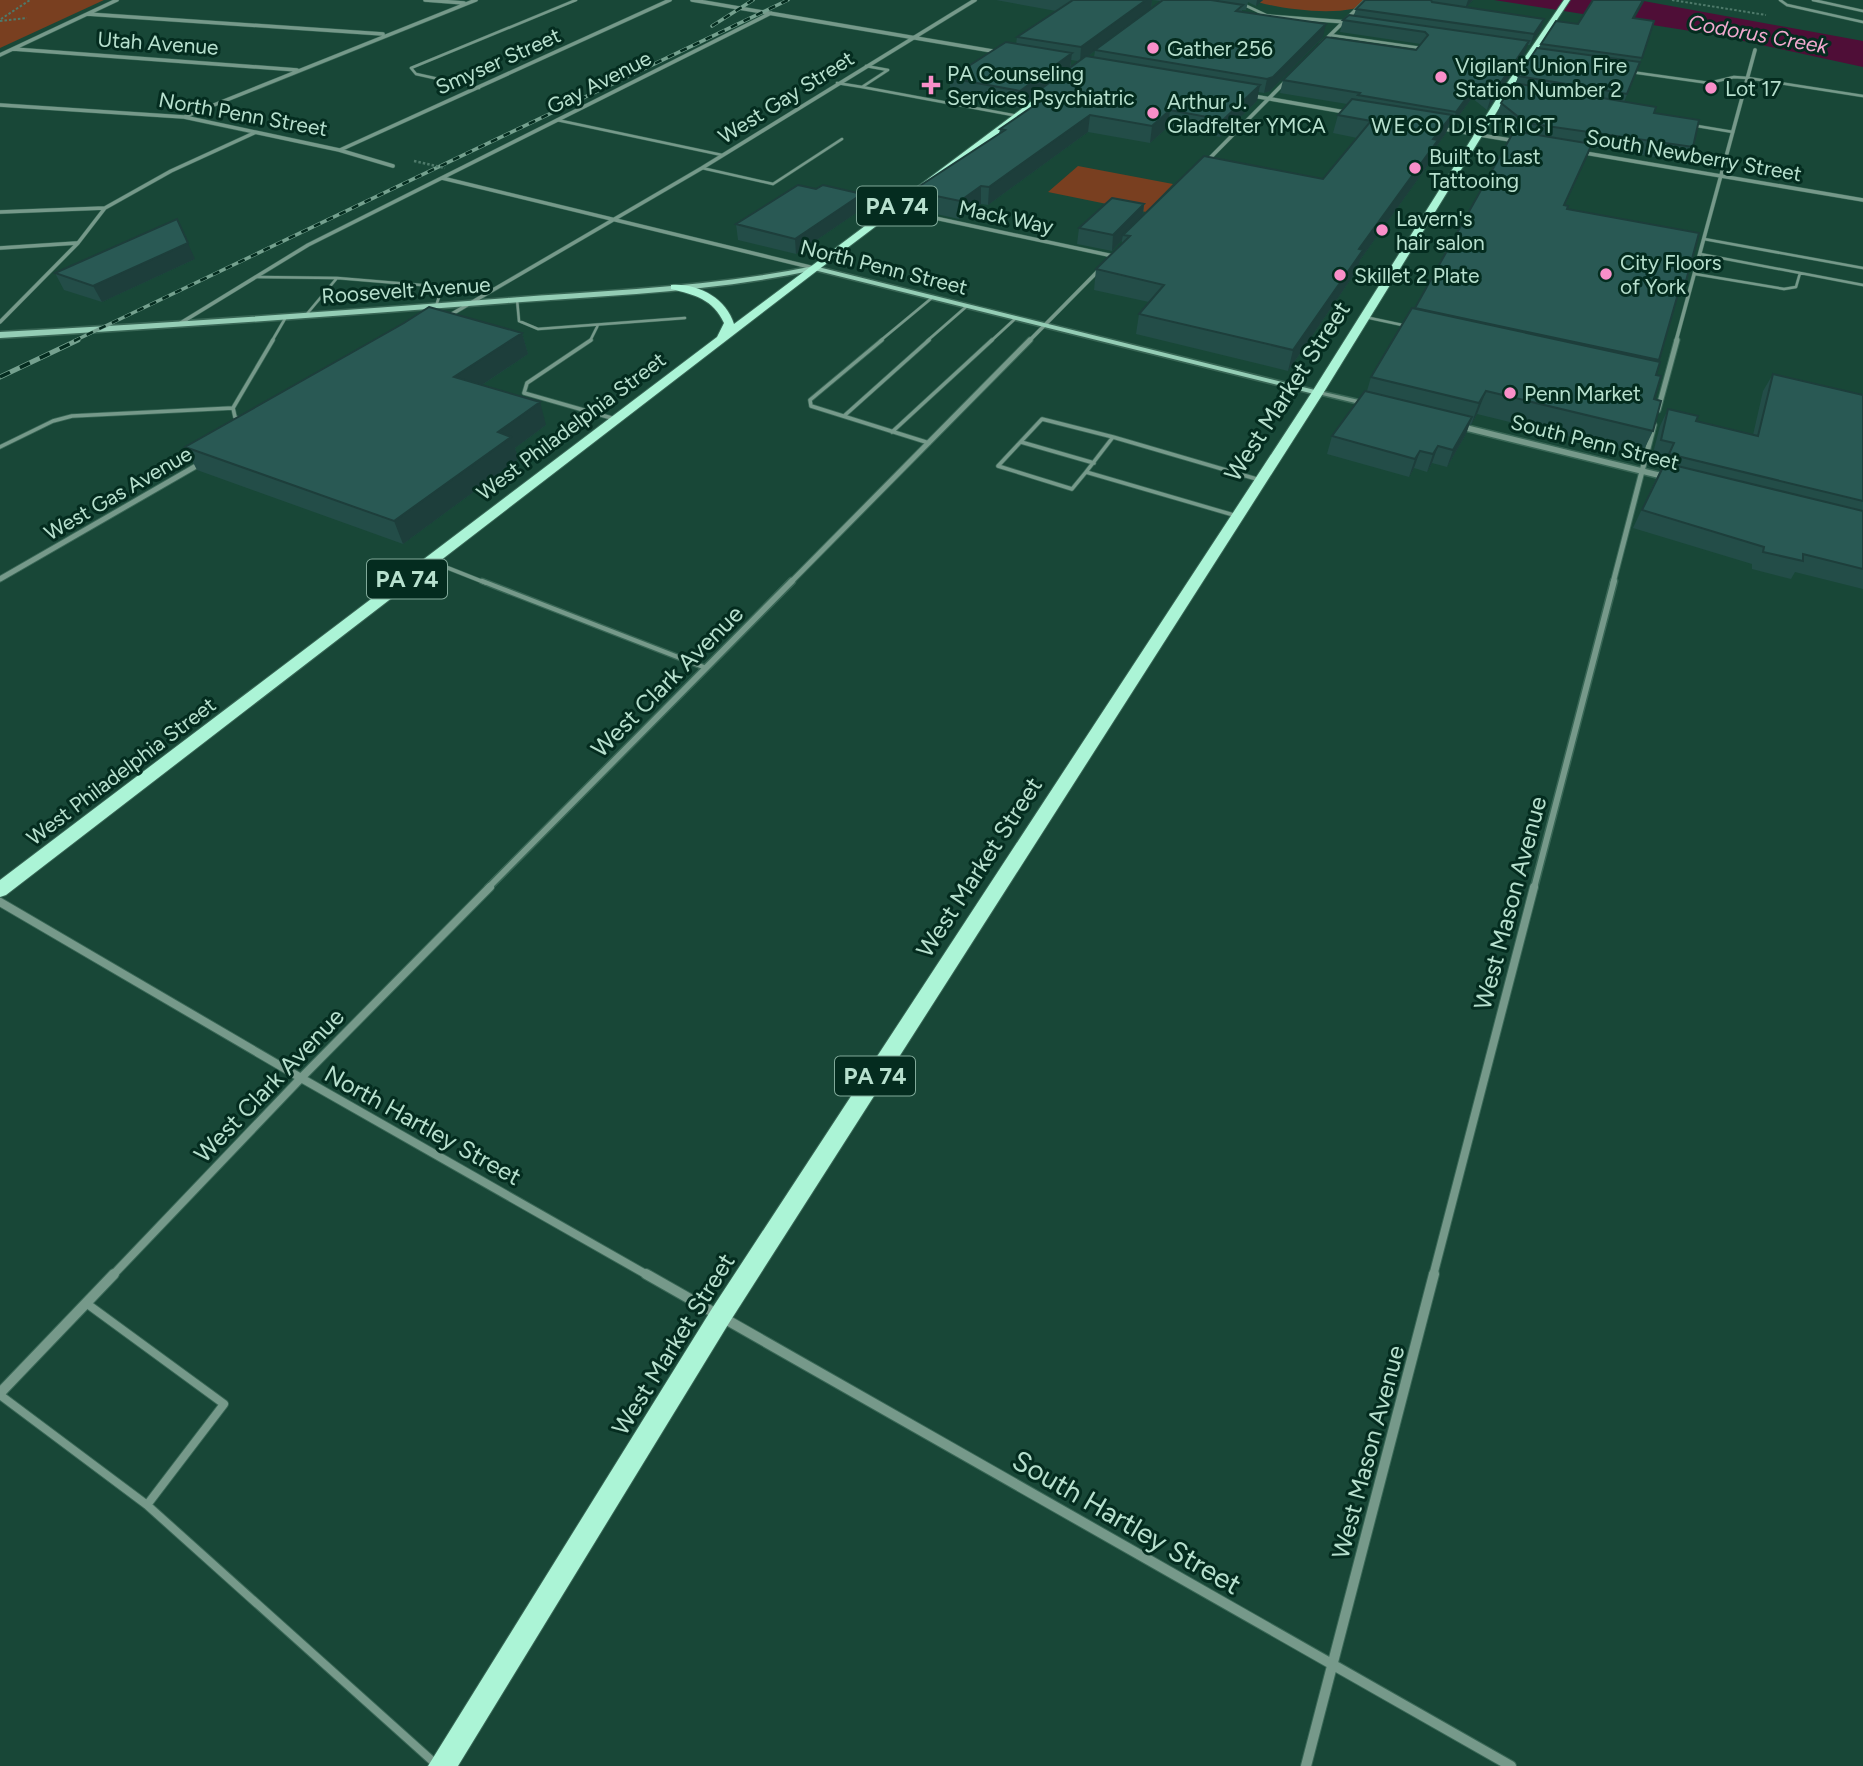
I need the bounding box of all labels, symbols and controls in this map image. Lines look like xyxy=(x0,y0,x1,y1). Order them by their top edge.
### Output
water label: Codorus Creek xyxy=(1686,9,1831,59)
street label: Smyser Street xyxy=(432,22,564,100)
street label: Utah Avenue xyxy=(97,26,219,60)
place label: Gather 256 xyxy=(1167,36,1273,61)
marker: Gather 256 xyxy=(1145,40,1161,56)
street label: Gay Avenue xyxy=(543,45,655,119)
street label: West Gay Street xyxy=(714,45,858,149)
place label: Vigilant Union Fire Station Number 2 xyxy=(1455,53,1627,102)
place label: PA Counseling Services Psychiatric xyxy=(947,61,1135,110)
marker: Vigilant Union Fire Station Number 2 xyxy=(1433,69,1449,85)
marker: PA Counseling Services Psychiatric xyxy=(921,75,941,95)
place label: Lot 17 xyxy=(1725,76,1781,101)
marker: Lot 17 xyxy=(1703,80,1719,96)
street label: North Penn Street xyxy=(157,87,330,141)
place label: Arthur J. Gladfelter YMCA xyxy=(1167,89,1326,138)
marker: Arthur J. Gladfelter YMCA xyxy=(1145,105,1161,121)
district label: WECO DISTRICT xyxy=(1371,113,1557,138)
street label: South Newberry Street xyxy=(1584,124,1804,186)
place label: Built to Last Tattooing xyxy=(1429,144,1541,193)
marker: Built to Last Tattooing xyxy=(1407,160,1423,176)
road number: PA 74 xyxy=(857,186,937,226)
street label: Mack Way xyxy=(956,195,1056,239)
place label: Lavern's hair salon xyxy=(1396,206,1485,255)
marker: Lavern's hair salon xyxy=(1374,222,1390,238)
street label: North Penn Street xyxy=(798,234,970,300)
place label: City Floors of York xyxy=(1620,250,1721,299)
place label: Skillet 2 Plate xyxy=(1354,263,1480,288)
marker: City Floors of York xyxy=(1598,266,1614,282)
marker: Skillet 2 Plate xyxy=(1332,267,1348,283)
street label: Roosevelt Avenue xyxy=(321,272,491,308)
street label: West Market Street xyxy=(1218,296,1356,486)
street label: West Philadelphia Street xyxy=(472,347,670,505)
place label: Penn Market xyxy=(1524,381,1641,406)
marker: Penn Market xyxy=(1502,385,1518,401)
street label: South Penn Street xyxy=(1508,409,1682,475)
street label: West Gas Avenue xyxy=(40,441,196,545)
road number: PA 74 xyxy=(367,559,447,598)
street label: West Clark Avenue xyxy=(585,599,749,763)
street label: West Philadelphia Street xyxy=(22,692,220,850)
street label: West Market Street xyxy=(910,772,1048,962)
street label: West Mason Avenue xyxy=(1468,793,1552,1013)
street label: West Clark Avenue xyxy=(188,1002,350,1168)
road number: PA 74 xyxy=(835,1056,915,1096)
street label: North Hartley Street xyxy=(320,1059,526,1191)
street label: West Market Street xyxy=(605,1248,741,1440)
street label: West Mason Avenue xyxy=(1326,1342,1410,1562)
street label: South Hartley Street xyxy=(1006,1443,1248,1601)

